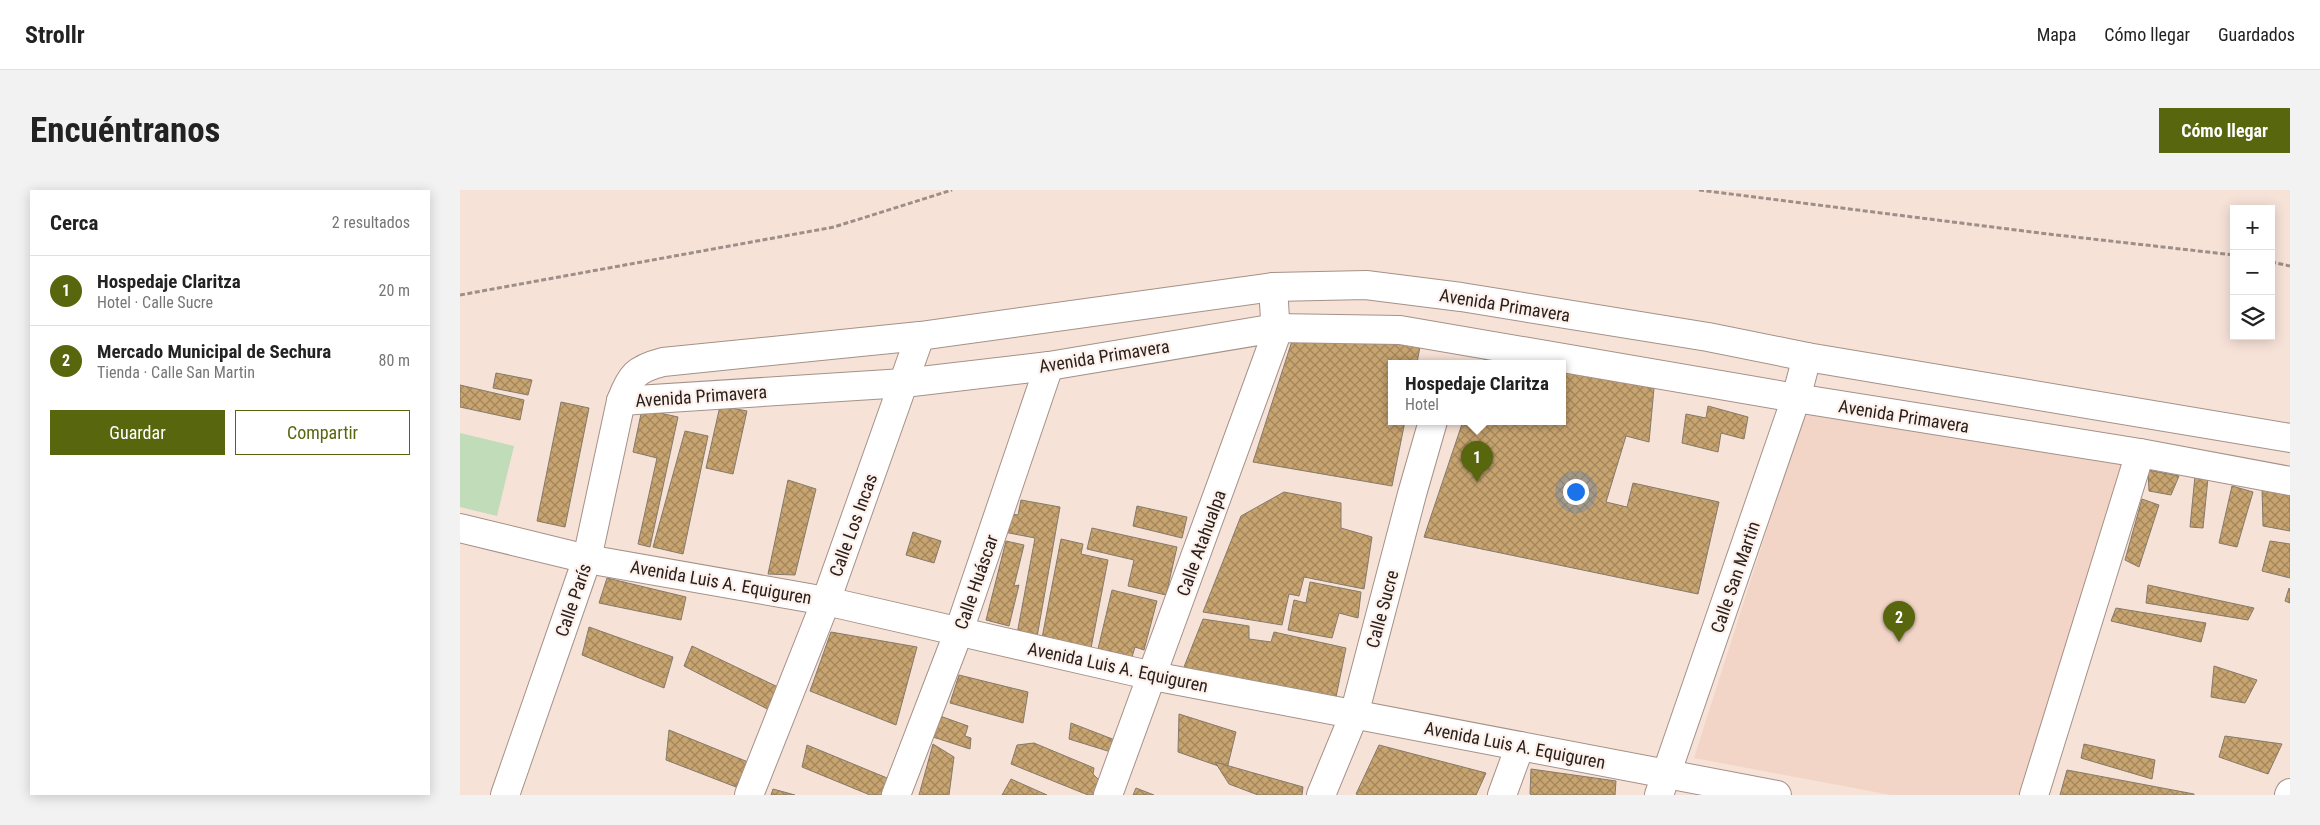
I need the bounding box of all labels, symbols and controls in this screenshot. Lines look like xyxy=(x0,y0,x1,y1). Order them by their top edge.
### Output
text: Strollr xyxy=(25,21,85,49)
text: Mapa xyxy=(2037,24,2076,45)
text: Cómo llegar xyxy=(2104,24,2190,45)
text: Guardados xyxy=(2218,24,2295,45)
button: Cómo llegar xyxy=(2159,108,2290,153)
text: Encuéntranos xyxy=(30,110,221,151)
map controls xyxy=(2230,205,2275,340)
button: + xyxy=(2230,205,2275,250)
text: Cerca xyxy=(50,211,98,235)
text: 2 resultados xyxy=(332,213,410,232)
button: − xyxy=(2230,250,2275,295)
text: Hospedaje Claritza xyxy=(97,270,241,293)
text: 1 xyxy=(62,281,70,300)
text: 20 m xyxy=(378,281,410,300)
street label: Avenida Primavera xyxy=(1438,284,1572,326)
text: Hotel · Calle Sucre xyxy=(97,293,213,312)
button: layers xyxy=(2230,295,2275,340)
street label: Avenida Primavera xyxy=(1037,335,1171,377)
text: Mercado Municipal de Sechura xyxy=(97,340,331,363)
text: 2 xyxy=(62,351,70,370)
text: 80 m xyxy=(378,351,410,370)
popup xyxy=(1388,360,1566,425)
text: Tienda · Calle San Martin xyxy=(97,363,255,382)
text: Hospedaje Claritza xyxy=(1405,372,1549,395)
street label: Avenida Primavera xyxy=(634,381,768,411)
text: Hotel xyxy=(1405,395,1439,414)
street label: Avenida Primavera xyxy=(1837,395,1971,437)
button: Guardar xyxy=(50,410,225,455)
button: Compartir xyxy=(235,410,410,455)
pin: 1 xyxy=(1461,441,1493,482)
street label: Calle Los Incas xyxy=(825,471,881,579)
your location xyxy=(1563,479,1589,505)
street label: Calle Atahualpa xyxy=(1172,487,1230,599)
street label: Calle San Martin xyxy=(1706,518,1764,636)
street label: Calle Huáscar xyxy=(950,531,1002,632)
street label: Avenida Luis A. Equiguren xyxy=(629,556,813,608)
street label: Calle París xyxy=(551,561,595,639)
street label: Calle Sucre xyxy=(1362,568,1402,650)
pin: 2 xyxy=(1883,601,1915,642)
street label: Avenida Luis A. Equiguren xyxy=(1026,638,1210,696)
street label: Avenida Luis A. Equiguren xyxy=(1423,717,1607,773)

